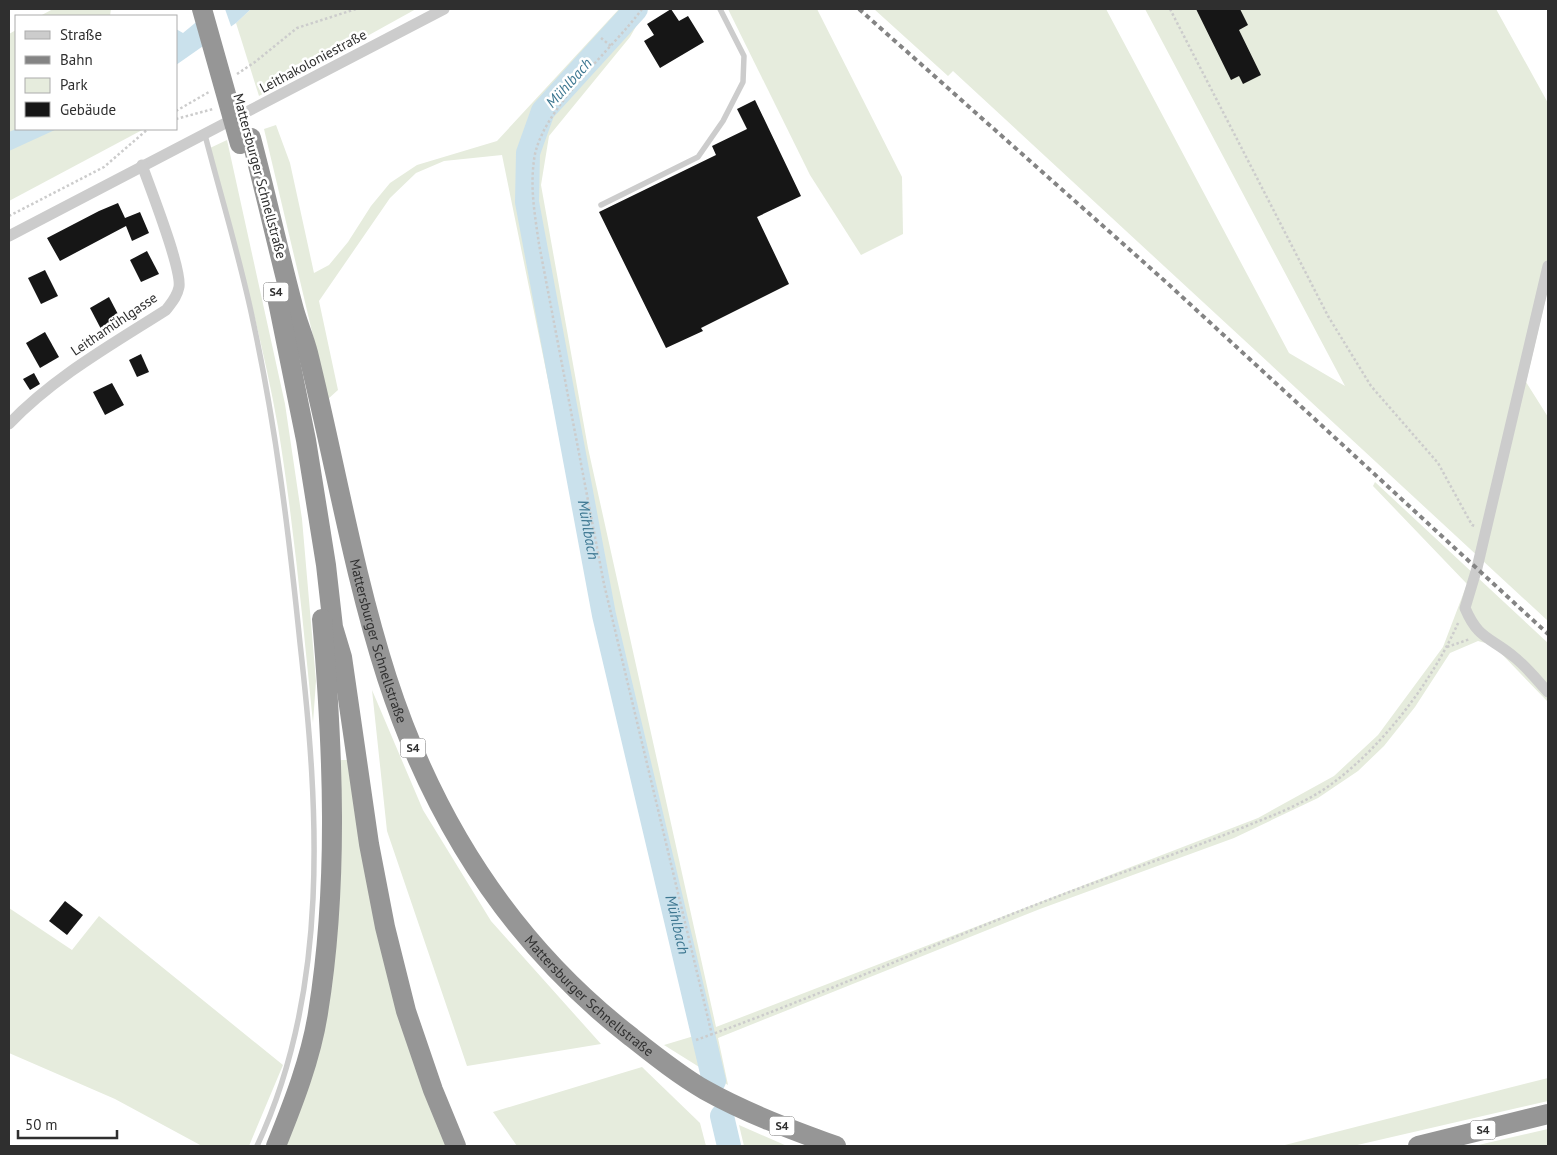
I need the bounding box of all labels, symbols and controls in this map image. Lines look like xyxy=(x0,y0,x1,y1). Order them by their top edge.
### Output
legend xyxy=(15,15,178,130)
text: Straße xyxy=(60,25,102,44)
street label: Leithakoloniestraße xyxy=(256,25,370,97)
text: Bahn xyxy=(60,50,93,69)
water label: Mühlbach xyxy=(541,54,596,111)
text: Park xyxy=(60,75,88,94)
street label: Mattersburger Schnellstraße xyxy=(229,91,291,261)
text: Gebäude xyxy=(60,100,116,119)
road number: S4 xyxy=(264,282,288,302)
street label: Leithamühlgasse xyxy=(67,288,161,360)
water label: Mühlbach xyxy=(574,498,603,561)
street label: Mattersburger Schnellstraße xyxy=(346,557,411,726)
road number: S4 xyxy=(400,738,426,758)
water label: Mühlbach xyxy=(661,893,694,956)
street label: Mattersburger Schnellstraße xyxy=(521,931,657,1060)
scale bar xyxy=(18,1108,116,1140)
text: 50 m xyxy=(25,1115,58,1134)
road number: S4 xyxy=(770,1116,794,1136)
road number: S4 xyxy=(1470,1120,1496,1140)

